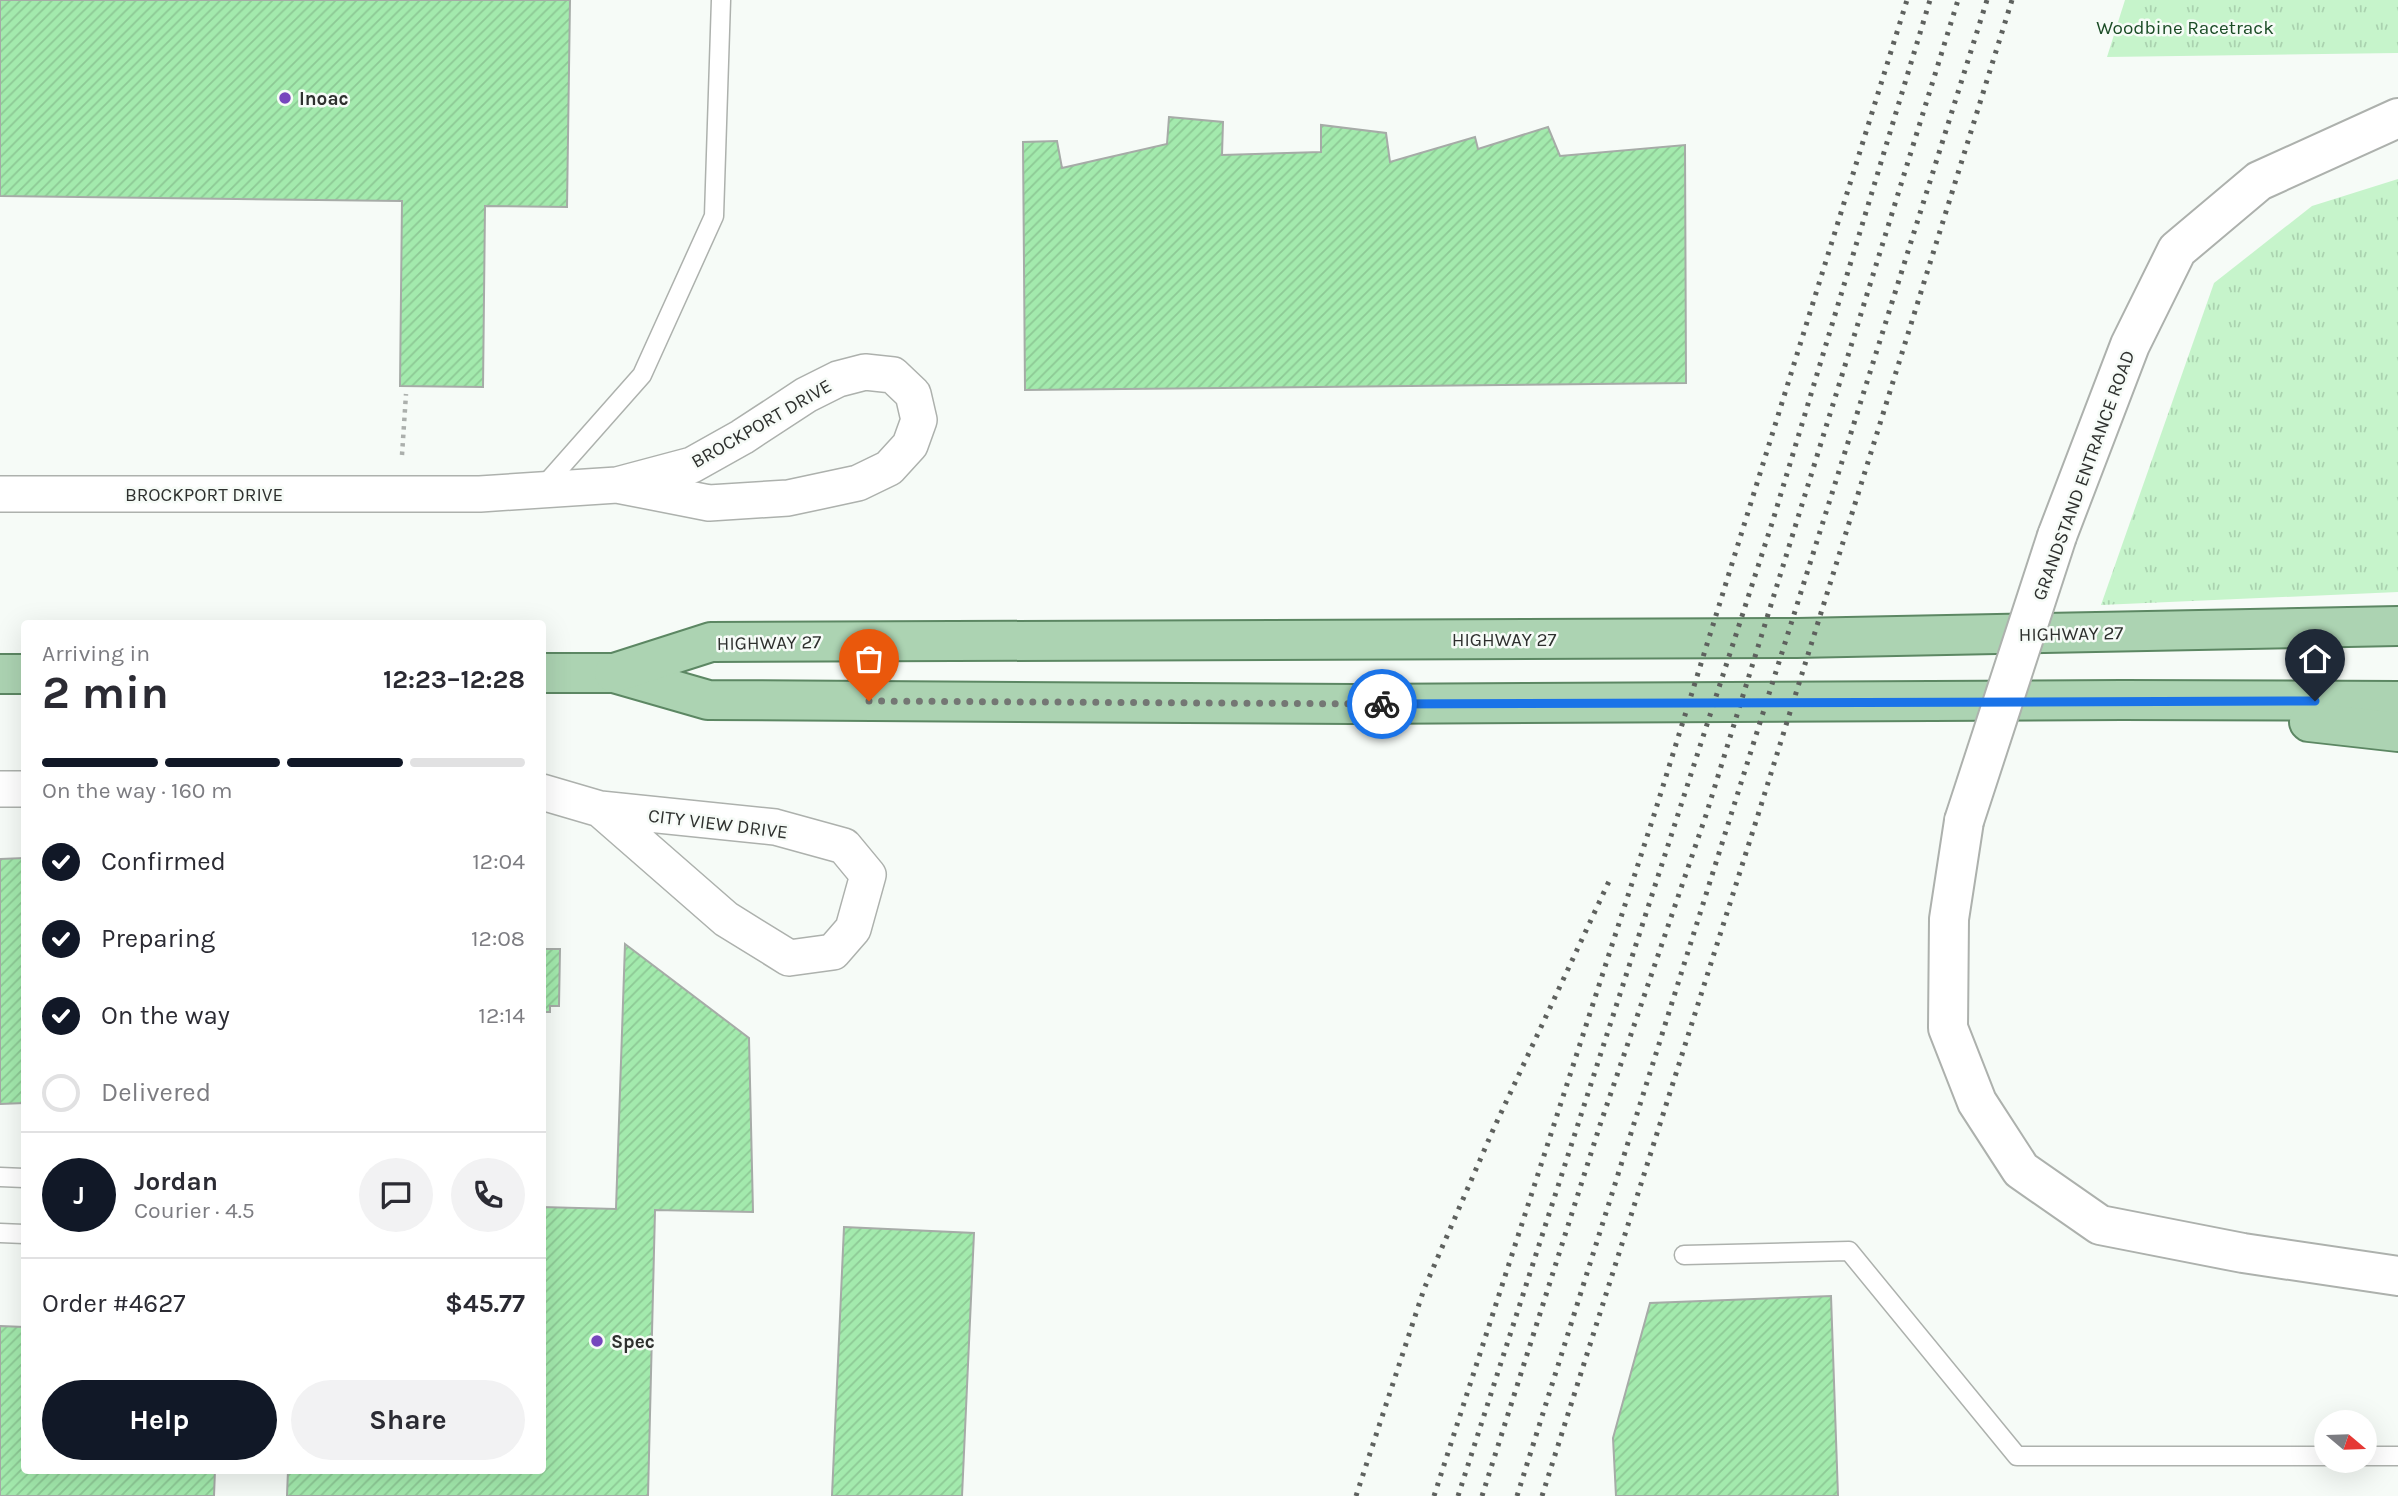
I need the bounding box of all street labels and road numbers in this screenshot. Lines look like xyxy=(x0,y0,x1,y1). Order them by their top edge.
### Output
street label: GRANDSTAND ENTRANCE ROAD xyxy=(2028,347,2139,603)
street label: BROCKPORT DRIVE xyxy=(687,375,836,473)
street label: BROCKPORT DRIVE xyxy=(125,484,283,506)
street label: HIGHWAY 27 xyxy=(2019,622,2124,646)
street label: HIGHWAY 27 xyxy=(1452,629,1556,651)
street label: HIGHWAY 27 xyxy=(717,631,822,655)
street label: CITY VIEW DRIVE xyxy=(647,805,789,843)

